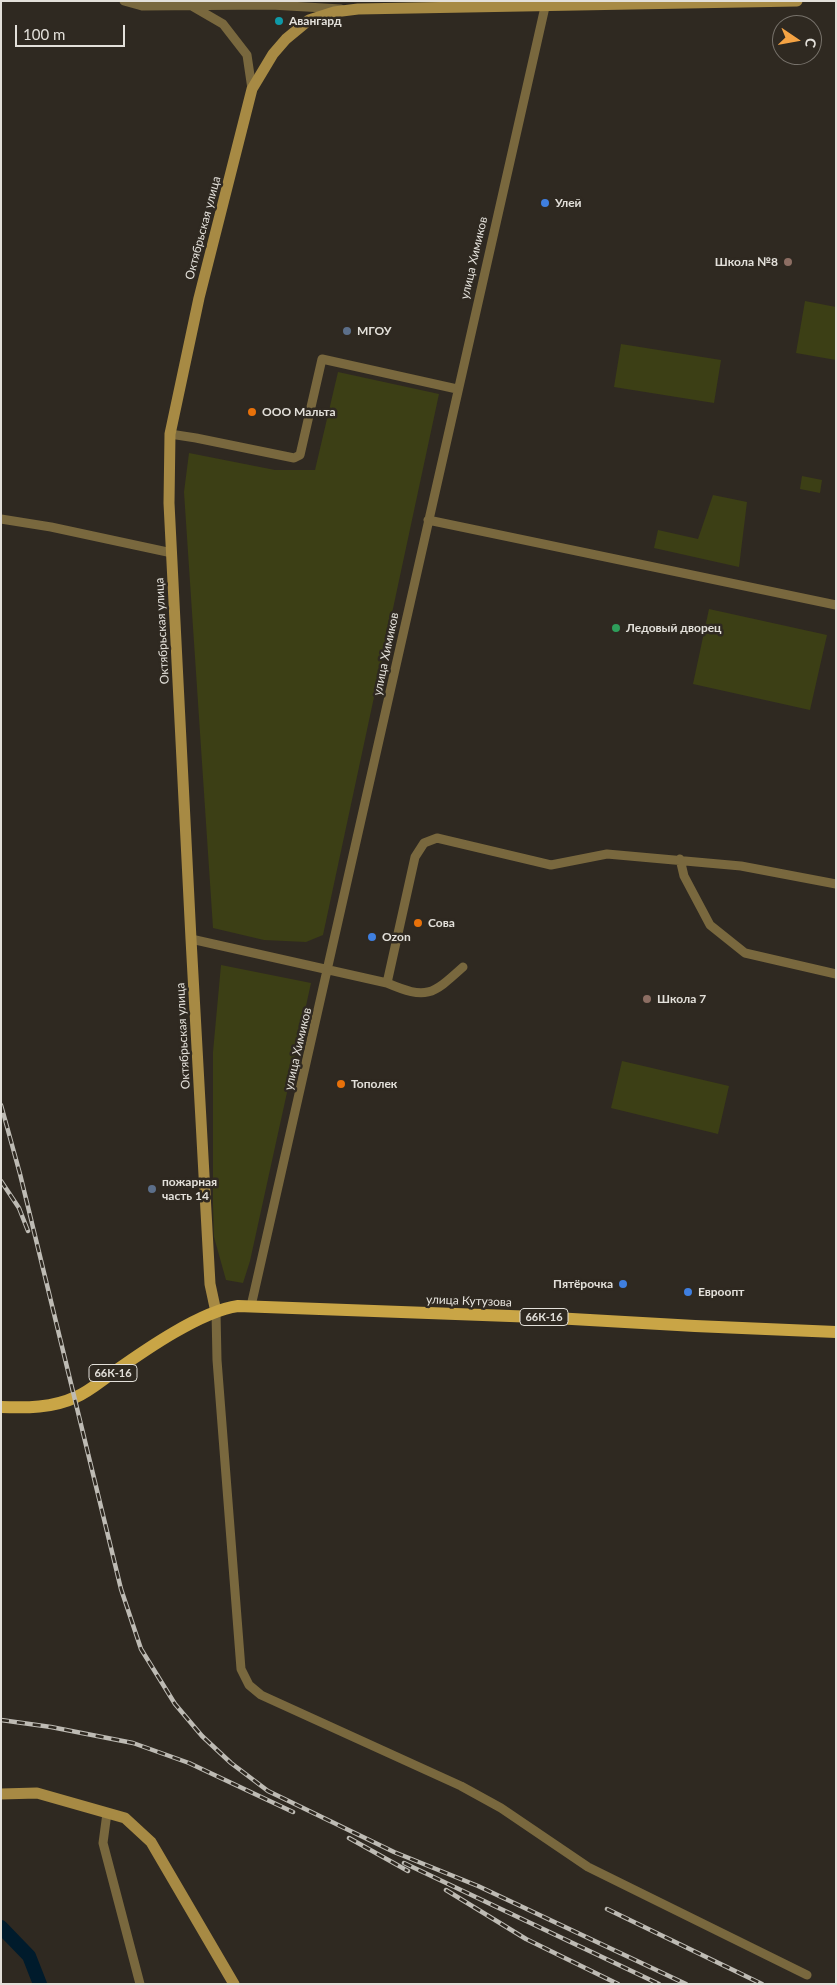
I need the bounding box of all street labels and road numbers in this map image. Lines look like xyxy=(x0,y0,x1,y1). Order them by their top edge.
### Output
street label: Октябрьская улица xyxy=(182,175,224,281)
street label: улица Химиков xyxy=(457,215,491,301)
street label: Октябрьская улица xyxy=(152,577,172,685)
street label: улица Химиков xyxy=(370,611,402,697)
street label: Октябрьская улица xyxy=(173,982,193,1090)
street label: улица Химиков xyxy=(281,1006,315,1092)
street label: улица Кутузова xyxy=(426,1292,512,1310)
road number: 66К-16 xyxy=(520,1308,568,1325)
road number: 66К-16 xyxy=(89,1365,137,1382)

